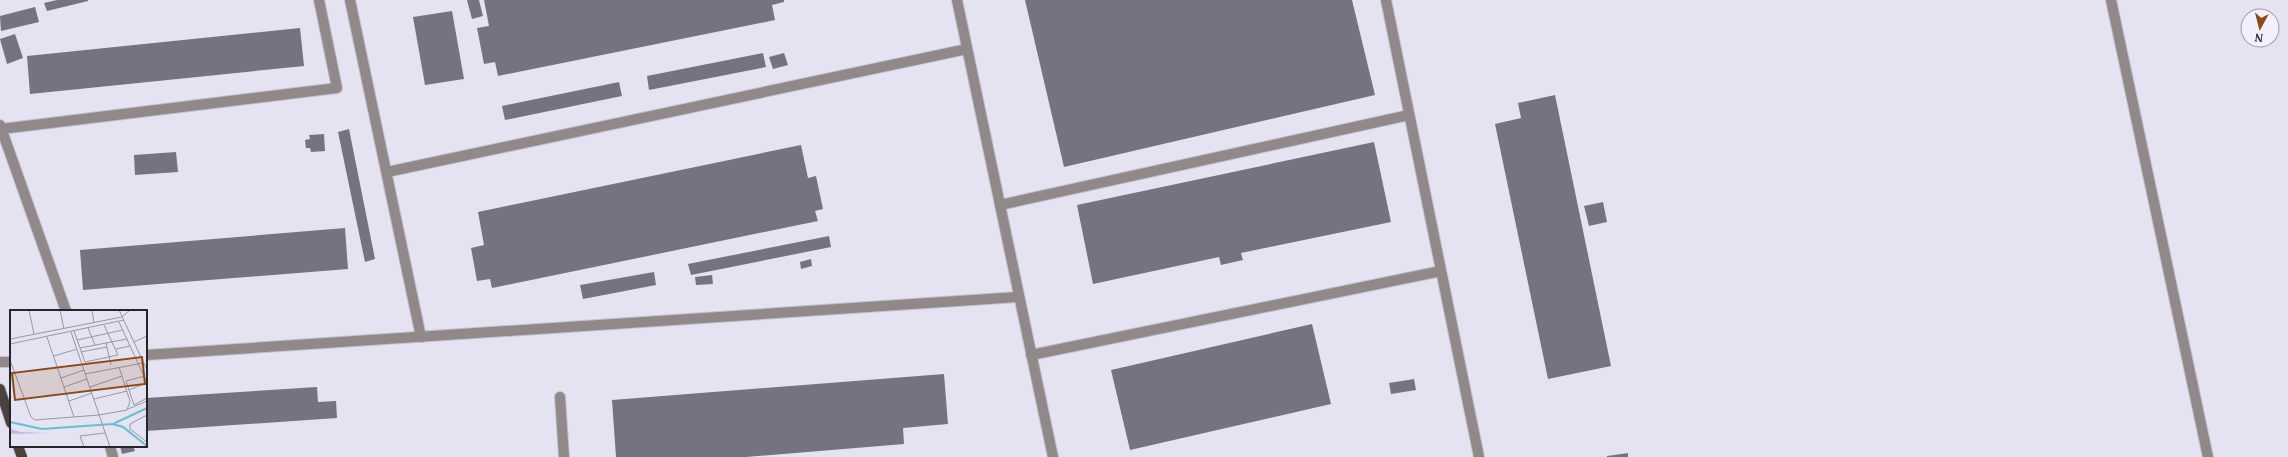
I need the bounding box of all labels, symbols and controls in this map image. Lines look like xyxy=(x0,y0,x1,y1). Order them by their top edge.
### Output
north arrow xyxy=(2240,8,2280,48)
text: N xyxy=(2253,30,2264,45)
inset map xyxy=(10,310,147,447)

